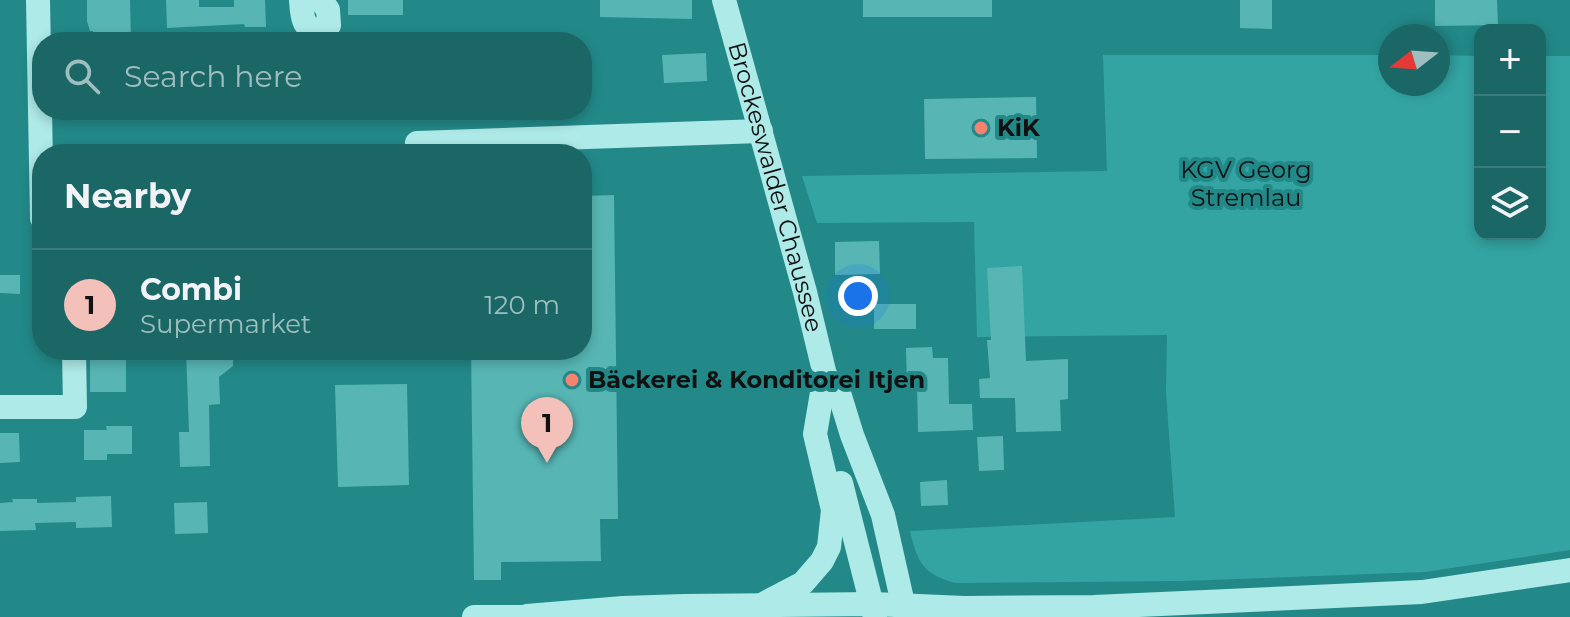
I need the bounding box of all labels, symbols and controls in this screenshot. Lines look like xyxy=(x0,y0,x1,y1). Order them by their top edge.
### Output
north arrow xyxy=(1378,24,1450,96)
map controls xyxy=(1474,24,1546,240)
button: + xyxy=(1474,24,1546,96)
search box xyxy=(32,32,592,120)
street label: Brockeswalder Chaussee xyxy=(722,39,829,335)
icon: search xyxy=(60,54,104,98)
text: Search here xyxy=(124,58,302,95)
button: − xyxy=(1474,96,1546,168)
place label: KiK xyxy=(997,113,1041,142)
marker: KiK xyxy=(972,119,990,137)
park label: KGV Georg Stremlau xyxy=(1180,155,1312,212)
button: layers xyxy=(1474,168,1546,240)
text: Nearby xyxy=(64,175,191,217)
text: Combi xyxy=(140,271,242,308)
your location xyxy=(838,276,878,316)
text: 1 xyxy=(85,289,95,321)
text: 120 m xyxy=(484,289,560,321)
text: Supermarket xyxy=(140,308,311,340)
place label: Bäckerei & Konditorei Itjen xyxy=(588,365,925,394)
marker: Bäckerei & Konditorei Itjen xyxy=(563,371,581,389)
pin: 1 xyxy=(521,397,573,463)

